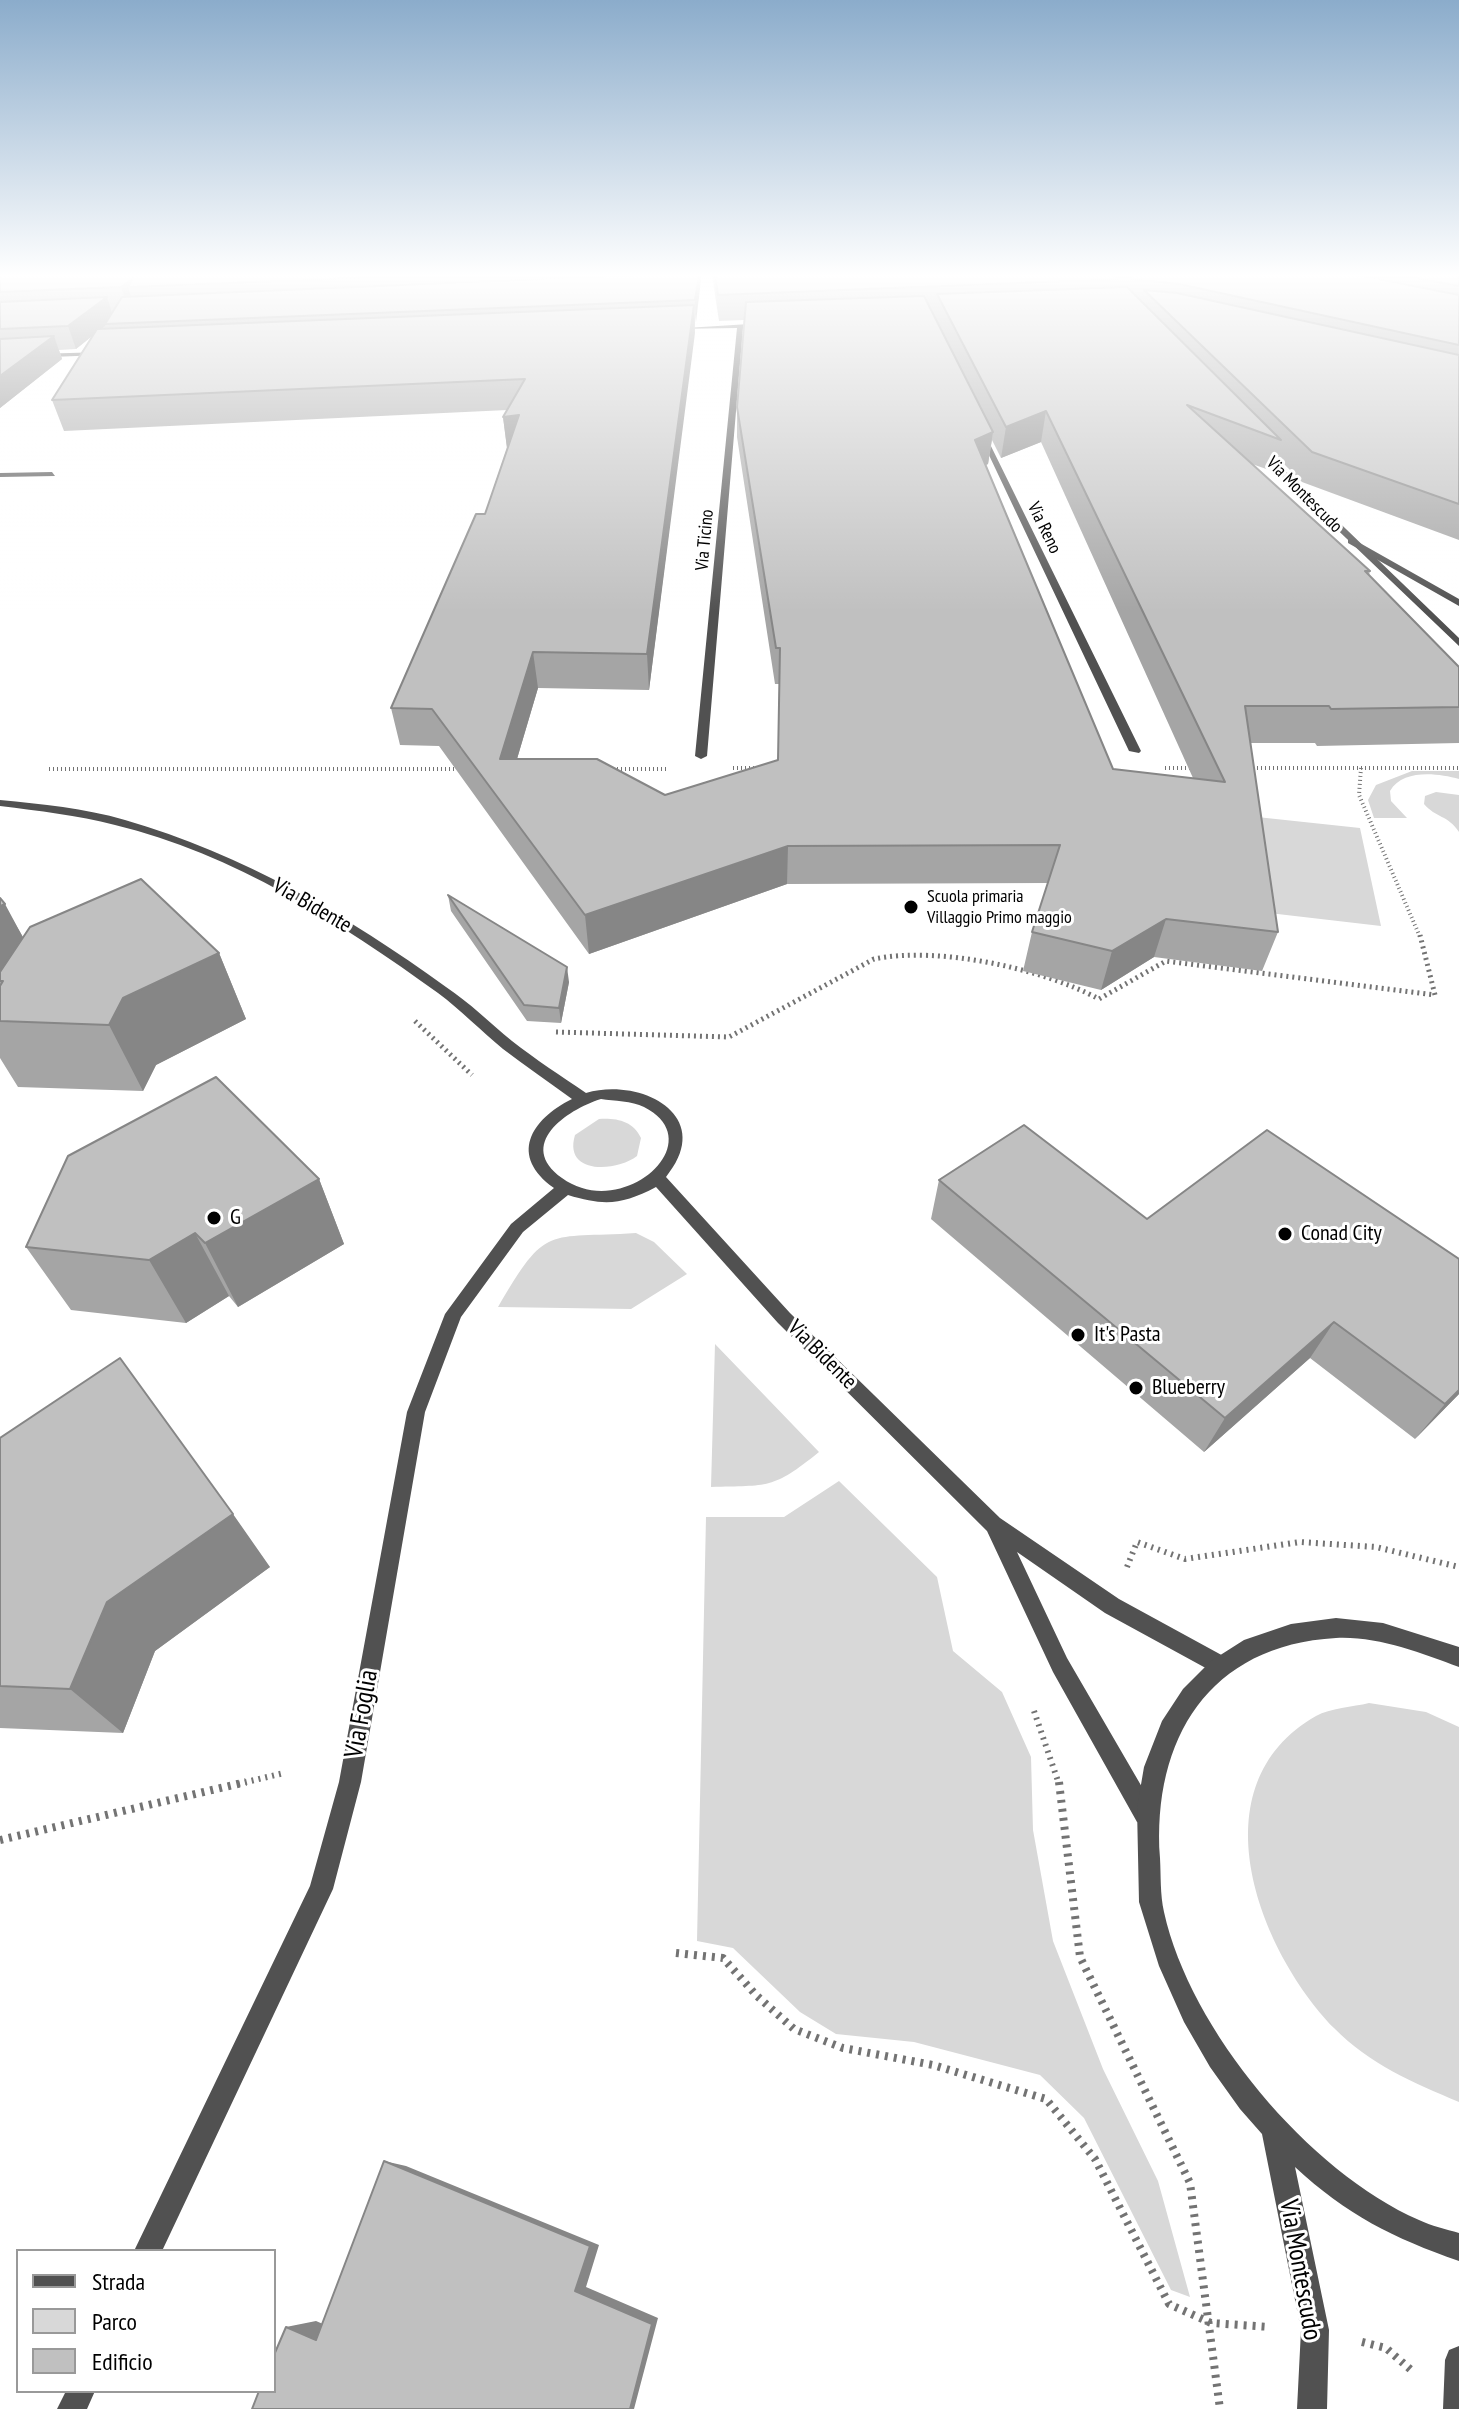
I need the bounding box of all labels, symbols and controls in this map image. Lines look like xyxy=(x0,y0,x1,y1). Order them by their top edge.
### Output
street label: Via Montescudo xyxy=(1262,453,1346,537)
street label: Via Reno xyxy=(1022,499,1066,557)
street label: Via Ticino xyxy=(692,509,718,571)
street label: Via Bidente xyxy=(268,873,356,939)
place label: Scuola primaria Villaggio Primo maggio xyxy=(927,886,1072,928)
marker: Scuola primaria Villaggio Primo maggio xyxy=(902,898,920,916)
place label: G xyxy=(230,1205,241,1231)
marker: G xyxy=(205,1209,223,1227)
place label: Conad City xyxy=(1301,1221,1382,1247)
marker: Conad City xyxy=(1276,1225,1294,1243)
street label: Via Bidente xyxy=(782,1315,862,1395)
place label: It's Pasta xyxy=(1094,1322,1161,1348)
marker: It's Pasta xyxy=(1069,1326,1087,1344)
place label: Blueberry xyxy=(1152,1375,1225,1401)
marker: Blueberry xyxy=(1127,1379,1145,1397)
street label: Via Foglia xyxy=(339,1668,385,1760)
street label: Via Montescudo xyxy=(1272,2197,1328,2343)
legend xyxy=(16,2249,276,2393)
text: Strada xyxy=(92,2266,145,2297)
text: Parco xyxy=(92,2306,137,2337)
text: Edificio xyxy=(92,2346,153,2377)

